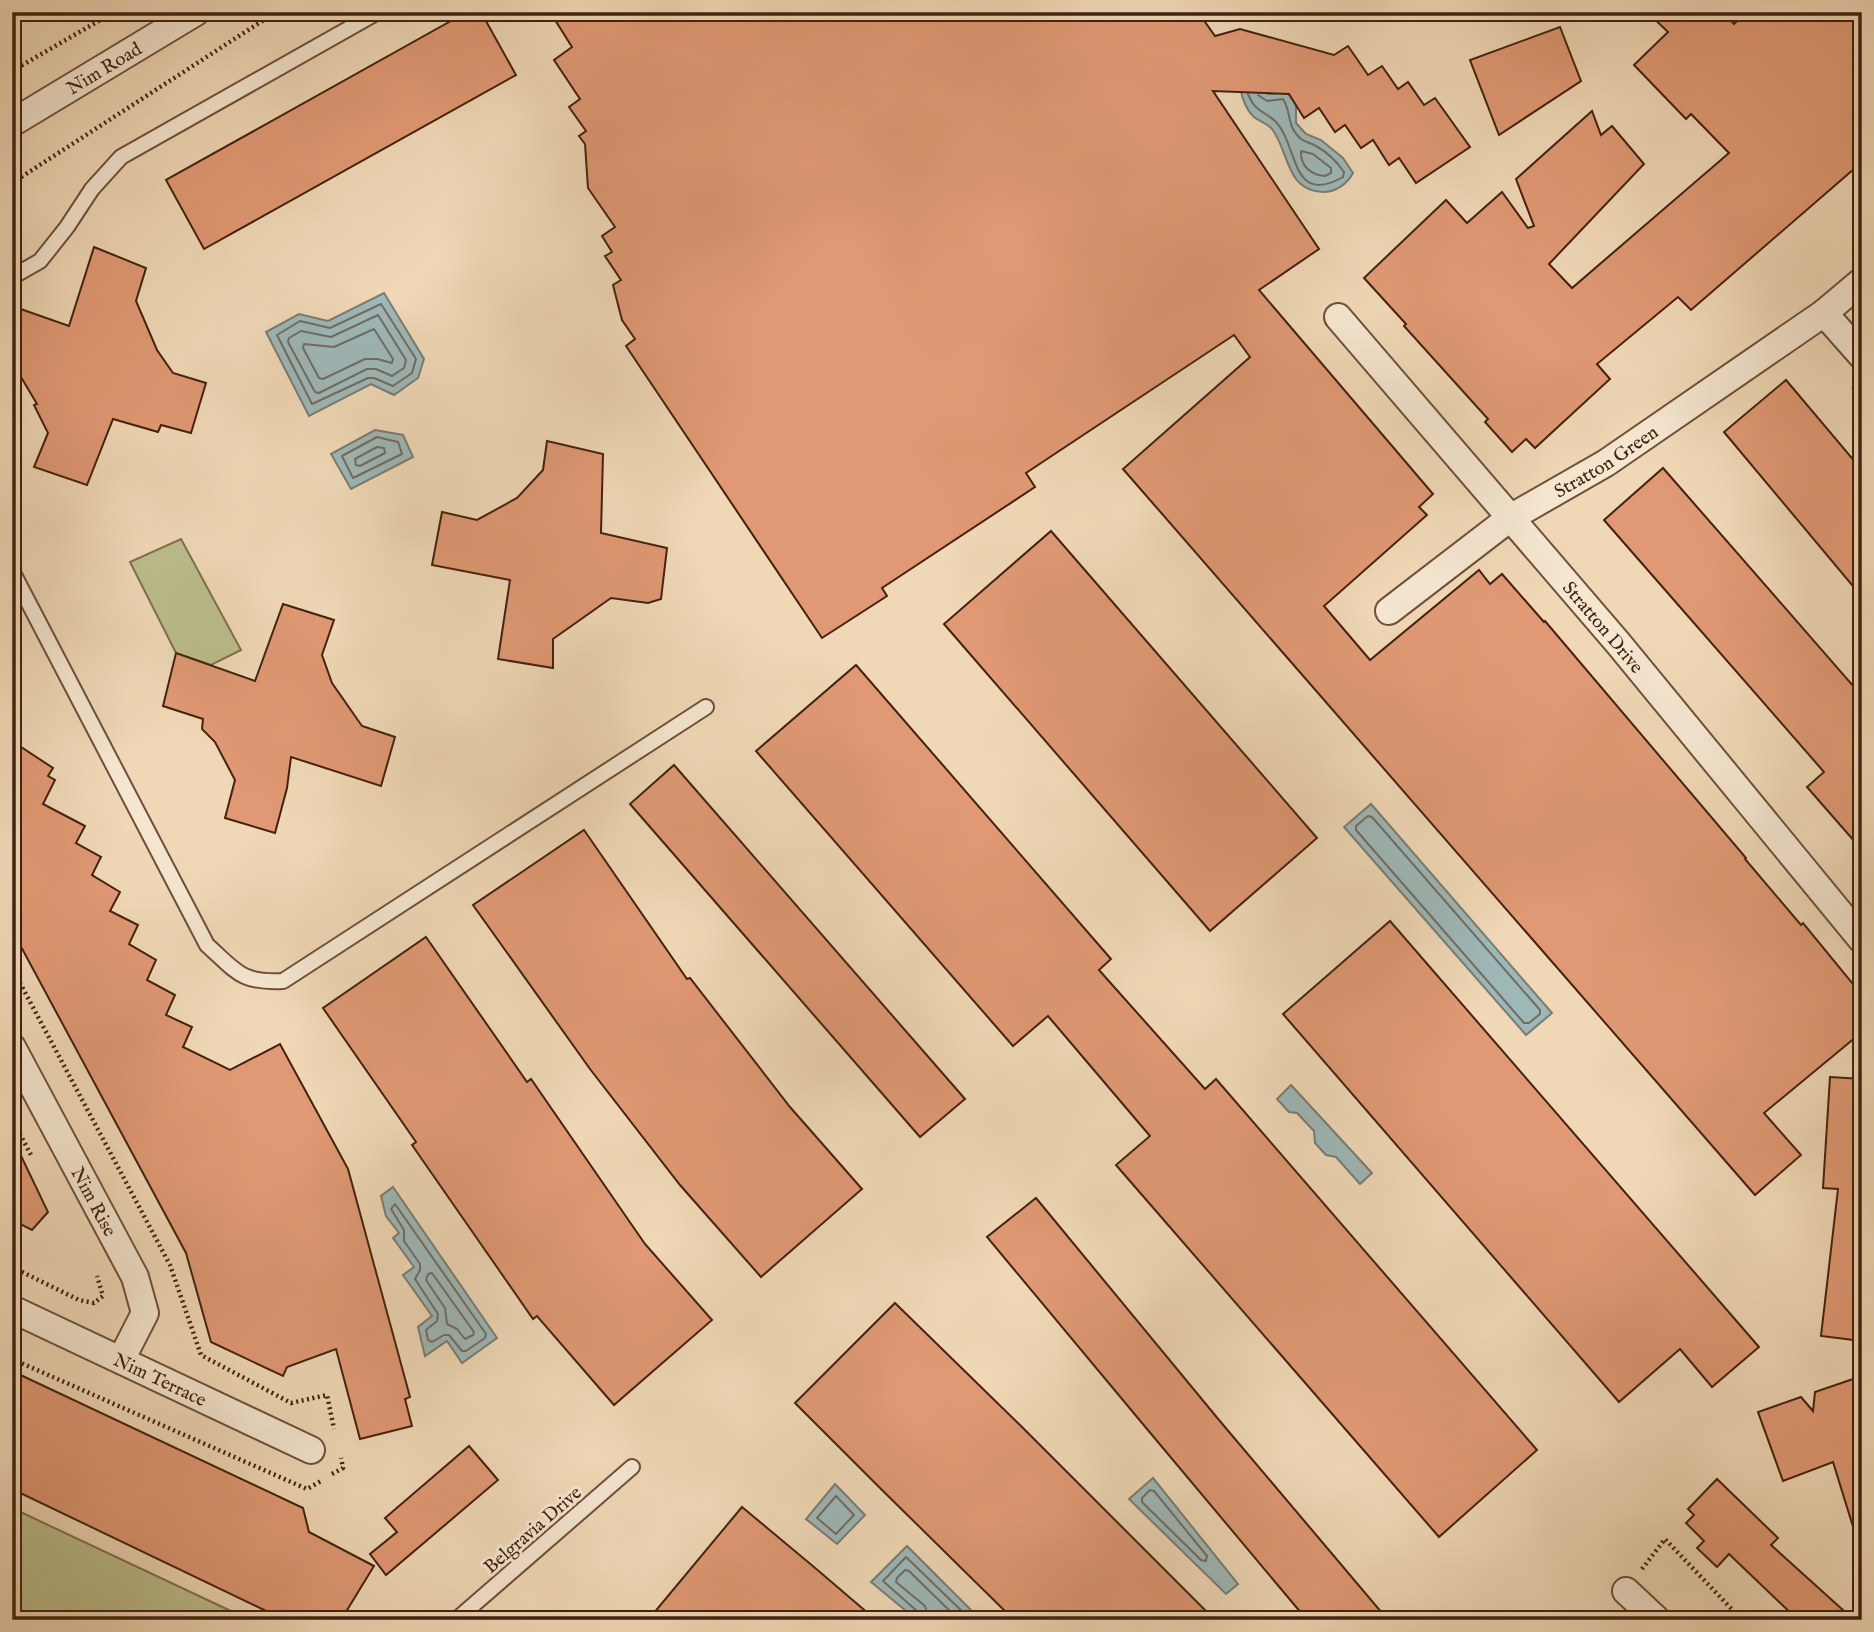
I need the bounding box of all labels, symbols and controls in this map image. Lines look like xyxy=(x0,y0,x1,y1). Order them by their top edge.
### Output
street label: Nim Road xyxy=(63,37,147,101)
street label: Stratton Green xyxy=(1550,421,1663,504)
street label: Stratton Drive xyxy=(1556,577,1648,679)
street label: Nim Rise xyxy=(64,1163,121,1241)
street label: Nim Terrace xyxy=(109,1349,210,1413)
street label: Belgravia Drive xyxy=(479,1481,587,1580)

